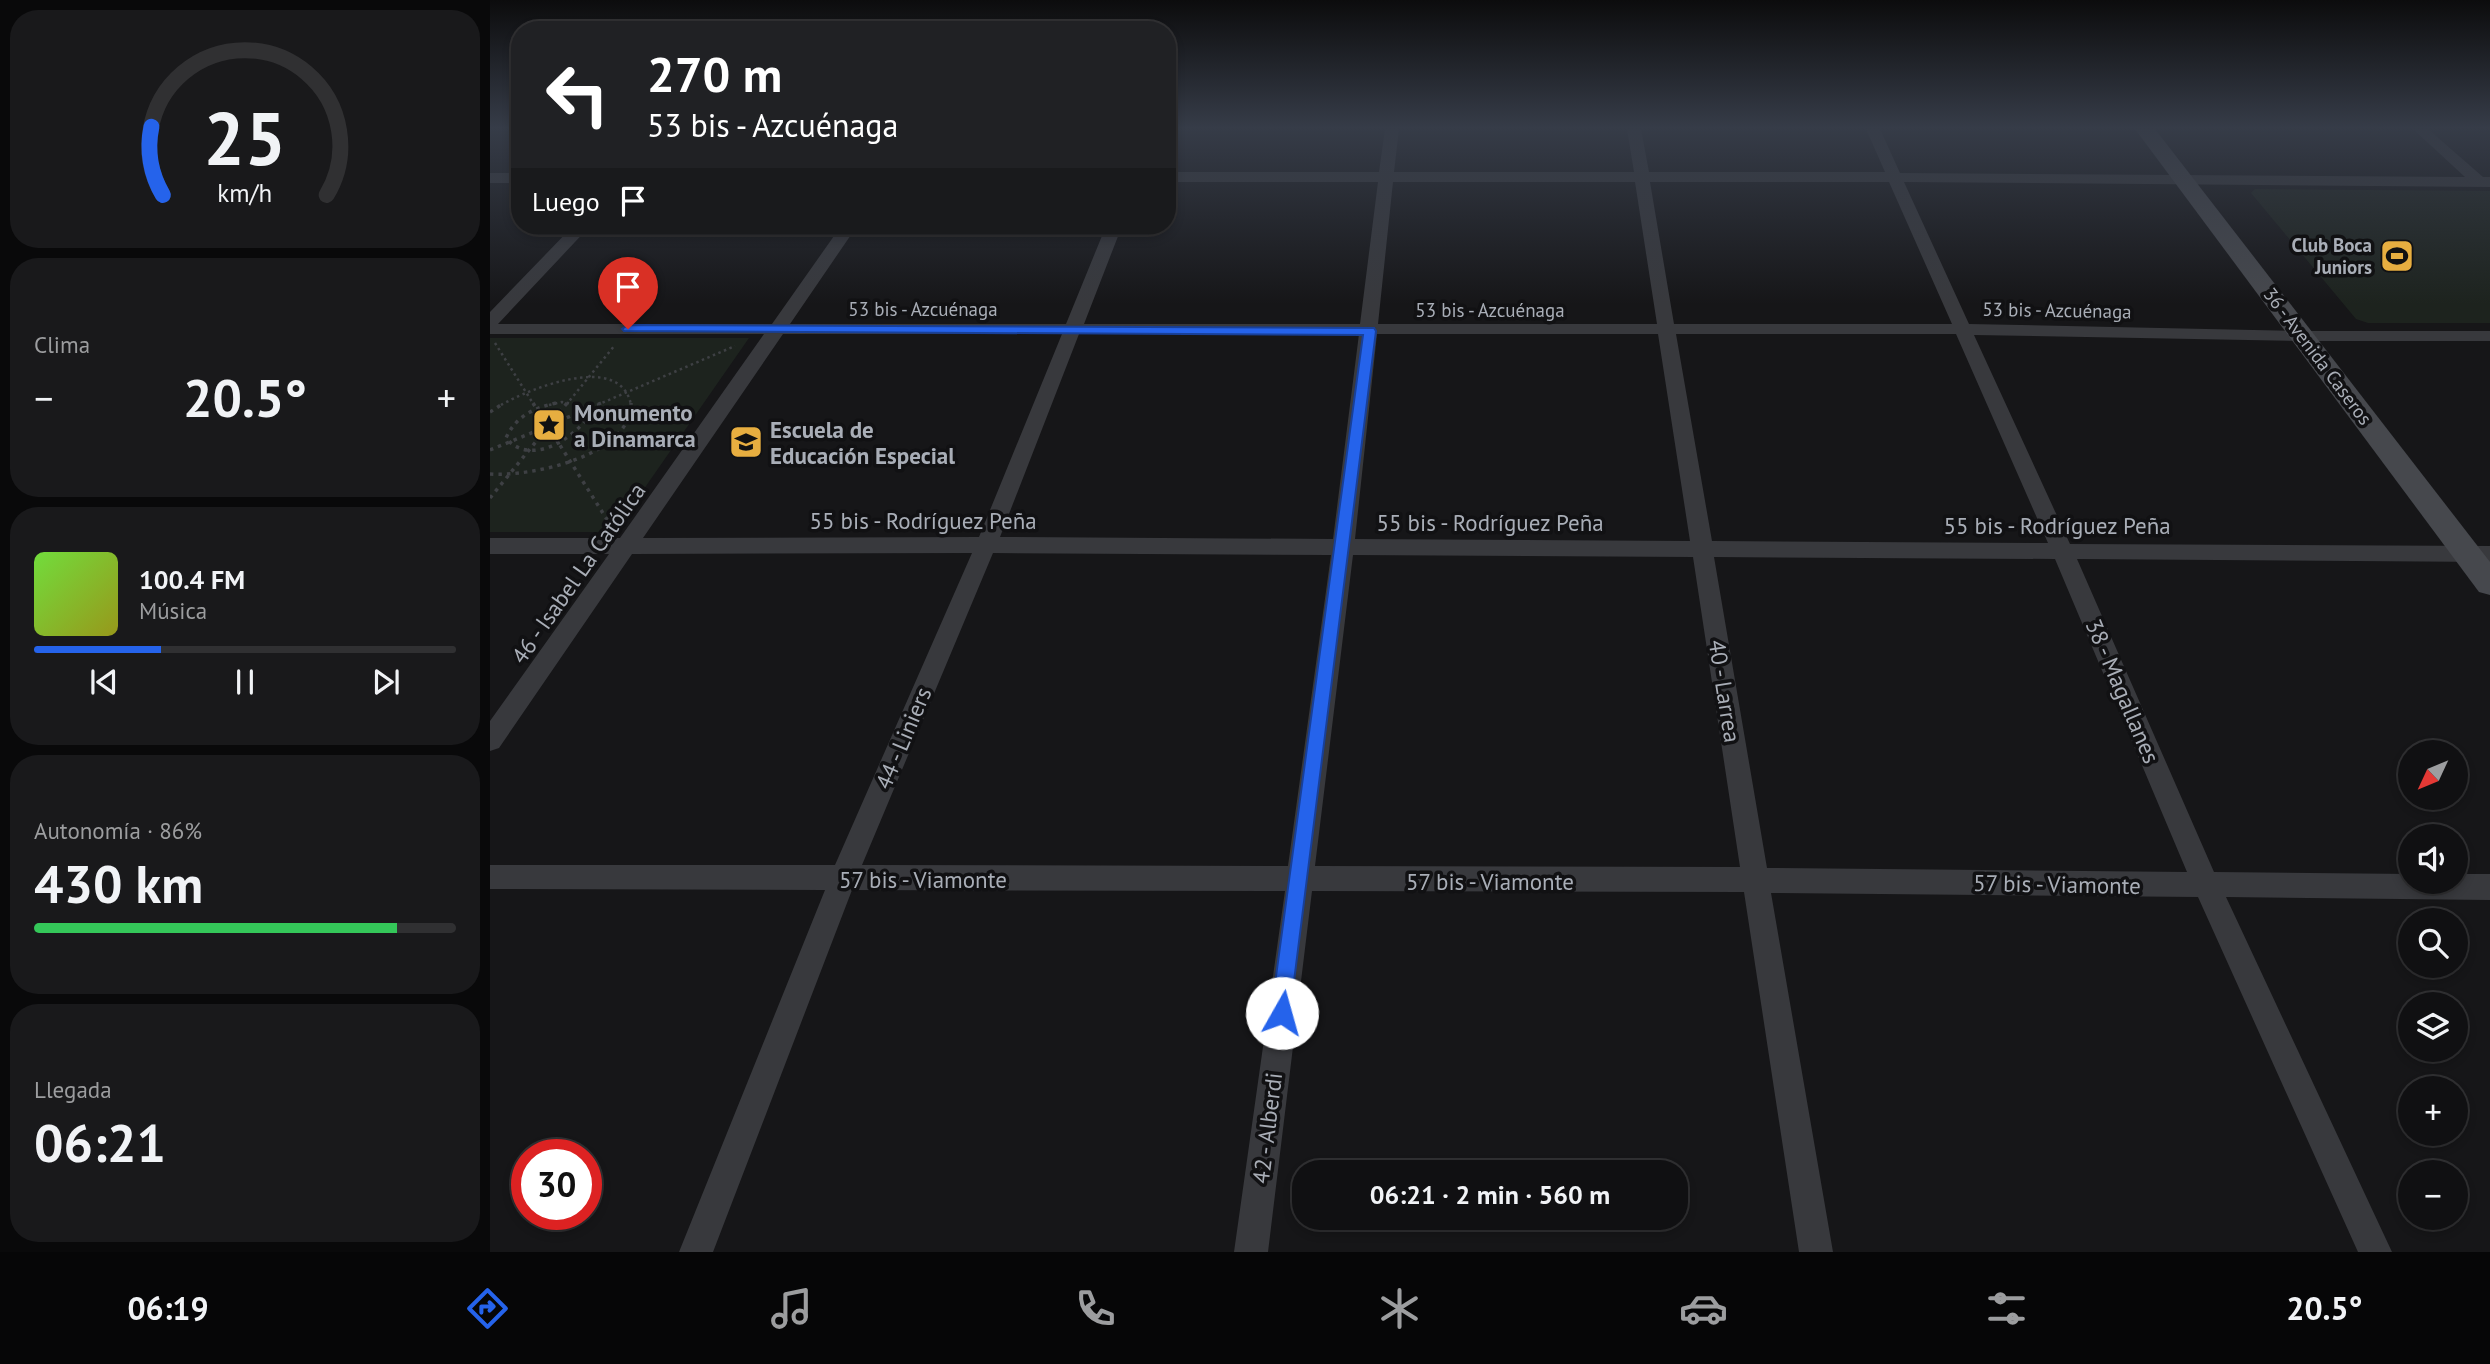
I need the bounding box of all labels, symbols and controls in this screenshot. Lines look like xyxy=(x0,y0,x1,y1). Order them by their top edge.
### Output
text: 270 m xyxy=(647,42,782,106)
icon: left xyxy=(532,49,623,140)
text: 25 xyxy=(204,92,286,186)
text: 53 bis - Azcuénaga xyxy=(647,104,898,146)
text: km/h xyxy=(218,177,272,209)
icon: arrive xyxy=(614,182,652,220)
text: Luego xyxy=(532,185,600,218)
place label: Club Boca Juniors xyxy=(2291,233,2372,279)
sports icon: Club Boca Juniors xyxy=(2378,237,2416,275)
pin xyxy=(598,257,658,329)
icon: arrive xyxy=(609,268,647,306)
street label: 36 - Avenida Caseros xyxy=(2259,283,2377,429)
street label: 53 bis - Azcuénaga xyxy=(848,297,998,321)
street label: 53 bis - Azcuénaga xyxy=(1982,297,2132,323)
street label: 53 bis - Azcuénaga xyxy=(1415,298,1565,322)
text: Clima xyxy=(34,330,90,359)
text: 20.5° xyxy=(183,364,307,431)
text: − xyxy=(34,373,53,422)
text: + xyxy=(437,373,456,422)
place label: Monumento a Dinamarca xyxy=(574,398,696,453)
place icon: Monumento a Dinamarca xyxy=(530,406,568,444)
place label: Escuela de Educación Especial xyxy=(770,415,955,470)
school or university icon: Escuela de Educación Especial xyxy=(727,423,765,461)
street label: 46 - Isabel La Católica xyxy=(505,477,651,669)
street label: 55 bis - Rodríguez Peña xyxy=(809,506,1037,535)
street label: 55 bis - Rodríguez Peña xyxy=(1376,508,1604,537)
street label: 55 bis - Rodríguez Peña xyxy=(1943,511,2171,540)
text: 100.4 FM xyxy=(139,563,245,596)
text: Música xyxy=(139,596,207,625)
street label: 38 - Magallanes xyxy=(2080,614,2166,768)
street label: 40 - Larrea xyxy=(1703,638,1747,744)
icon: previous xyxy=(85,663,123,701)
icon: pause xyxy=(226,663,264,701)
icon: next xyxy=(367,663,405,701)
street label: 44 - Liniers xyxy=(869,683,937,793)
north arrow xyxy=(2398,740,2468,810)
map controls xyxy=(2398,740,2468,1230)
text: Autonomía · 86% xyxy=(34,816,202,845)
button: sound xyxy=(2398,824,2468,894)
text: 430 km xyxy=(34,850,203,917)
street label: 57 bis - Viamonte xyxy=(839,865,1007,894)
street label: 57 bis - Viamonte xyxy=(1406,867,1574,896)
street label: 57 bis - Viamonte xyxy=(1973,868,2141,900)
button: search xyxy=(2398,908,2468,978)
position arrow xyxy=(1245,976,1319,1050)
button: layers xyxy=(2398,992,2468,1062)
street label: 42 - Alberdi xyxy=(1246,1071,1288,1185)
text: Llegada xyxy=(34,1075,112,1104)
button: + xyxy=(2398,1076,2468,1146)
text: 06:21 xyxy=(34,1109,166,1176)
speed limit sign: 30 xyxy=(511,1139,602,1230)
button: − xyxy=(2398,1160,2468,1230)
text: 06:21 · 2 min · 560 m xyxy=(1370,1178,1610,1211)
icon: directions xyxy=(463,1284,512,1333)
icon: music xyxy=(767,1284,816,1333)
icon: phone xyxy=(1071,1284,1120,1333)
icon: climate xyxy=(1375,1284,1424,1333)
icon: car xyxy=(1679,1284,1728,1333)
icon: filters xyxy=(1982,1284,2031,1333)
text: 06:19 xyxy=(127,1287,209,1329)
text: 20.5° xyxy=(2286,1287,2363,1329)

